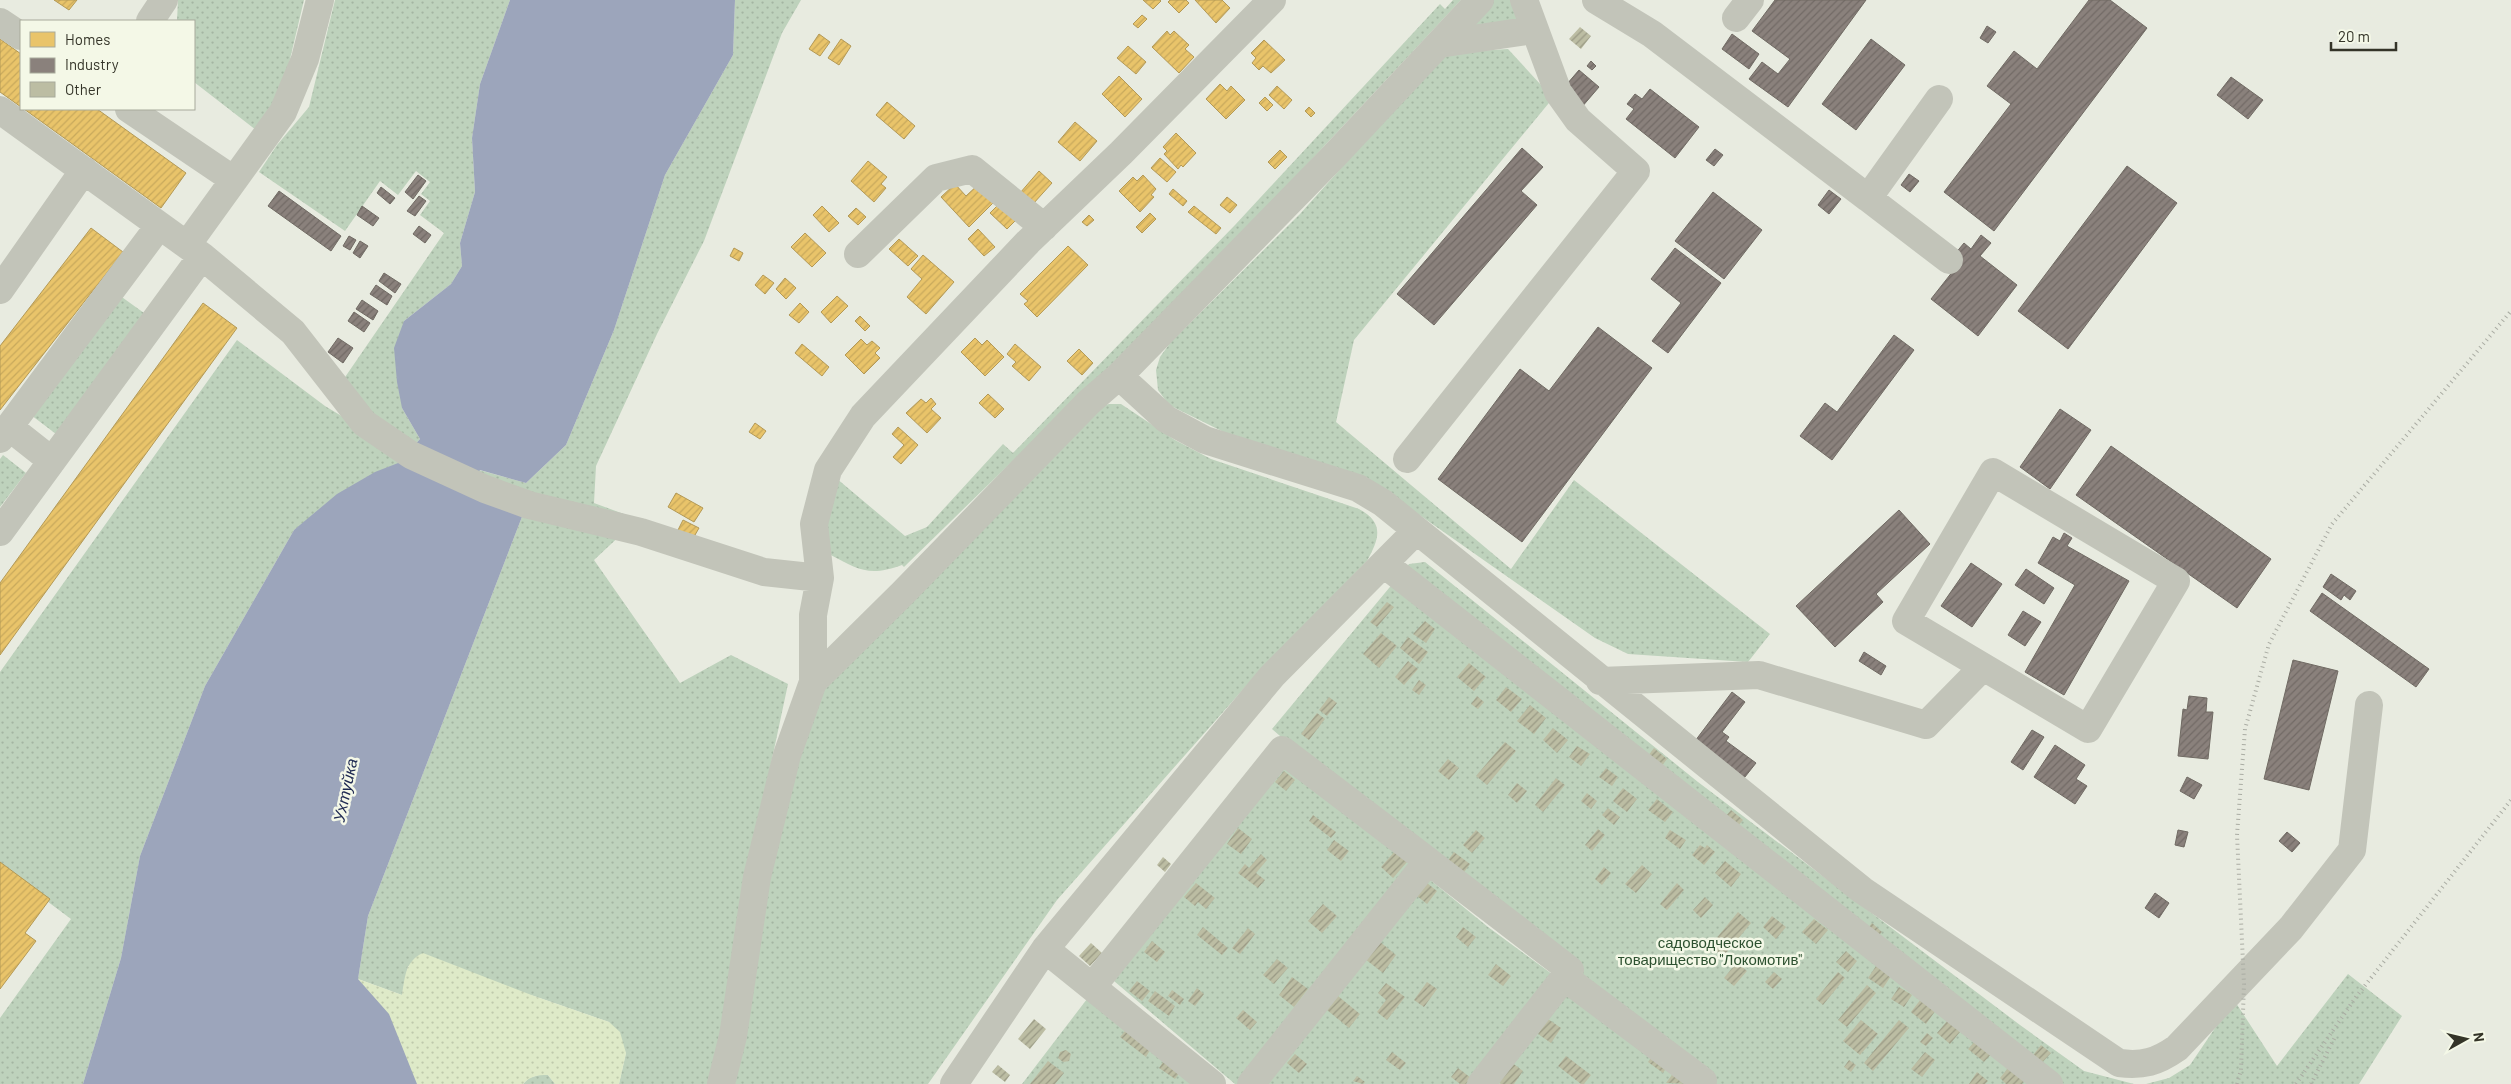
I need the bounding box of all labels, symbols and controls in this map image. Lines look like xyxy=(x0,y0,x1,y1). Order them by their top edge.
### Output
legend xyxy=(20,20,195,110)
scale bar xyxy=(2331,20,2396,52)
text: 20 m xyxy=(2338,27,2370,45)
text: Homes xyxy=(65,30,110,48)
text: Industry xyxy=(65,55,119,73)
text: Other xyxy=(65,80,102,98)
water label: Ухтуйка xyxy=(328,756,361,824)
park label: садоводческое товарищество "Локомотив" xyxy=(1618,933,1802,968)
north arrow xyxy=(2441,1014,2491,1064)
text: N xyxy=(2470,1031,2488,1043)

